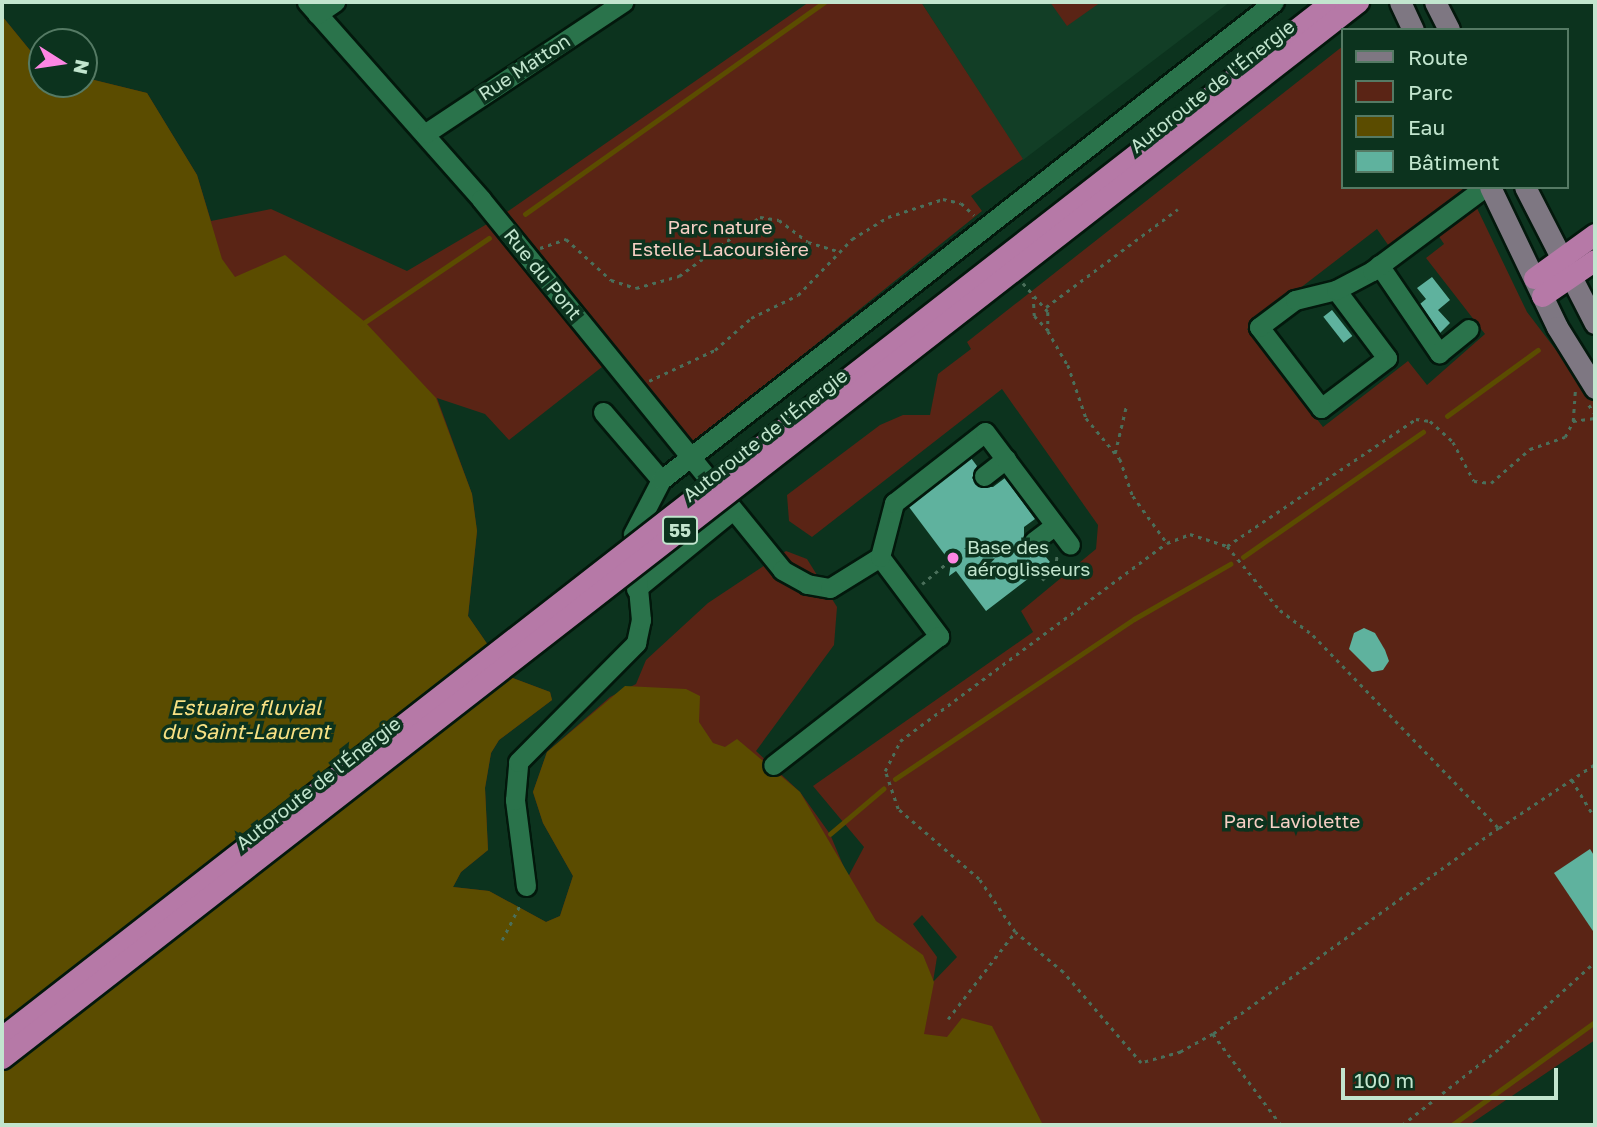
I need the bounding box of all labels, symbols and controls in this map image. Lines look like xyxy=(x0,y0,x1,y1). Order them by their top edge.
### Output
street label: Autoroute de l'Énergie xyxy=(1125,15,1299,157)
north arrow xyxy=(28,28,98,98)
legend xyxy=(1342,28,1569,189)
street label: Rue Matton xyxy=(474,29,574,105)
text: Route xyxy=(1408,44,1468,70)
text: N xyxy=(69,58,95,77)
text: Parc xyxy=(1408,79,1453,105)
text: Eau xyxy=(1408,114,1445,140)
text: Bâtiment xyxy=(1408,149,1500,175)
park label: Parc nature Estelle-Lacoursière xyxy=(631,216,809,260)
street label: Rue du Pont xyxy=(499,224,587,324)
street label: Autoroute de l'Énergie xyxy=(678,364,852,506)
road number: 55 xyxy=(661,516,699,544)
place label: Base des aéroglisseurs xyxy=(967,536,1090,580)
marker: Base des aéroglisseurs xyxy=(945,550,961,566)
water label: Estuaire fluvial du Saint-Laurent xyxy=(162,694,330,744)
street label: Autoroute de l'Énergie xyxy=(231,712,405,854)
park label: Parc Laviolette xyxy=(1224,810,1360,832)
scale bar xyxy=(1345,1054,1562,1098)
text: 100 m xyxy=(1354,1067,1414,1093)

